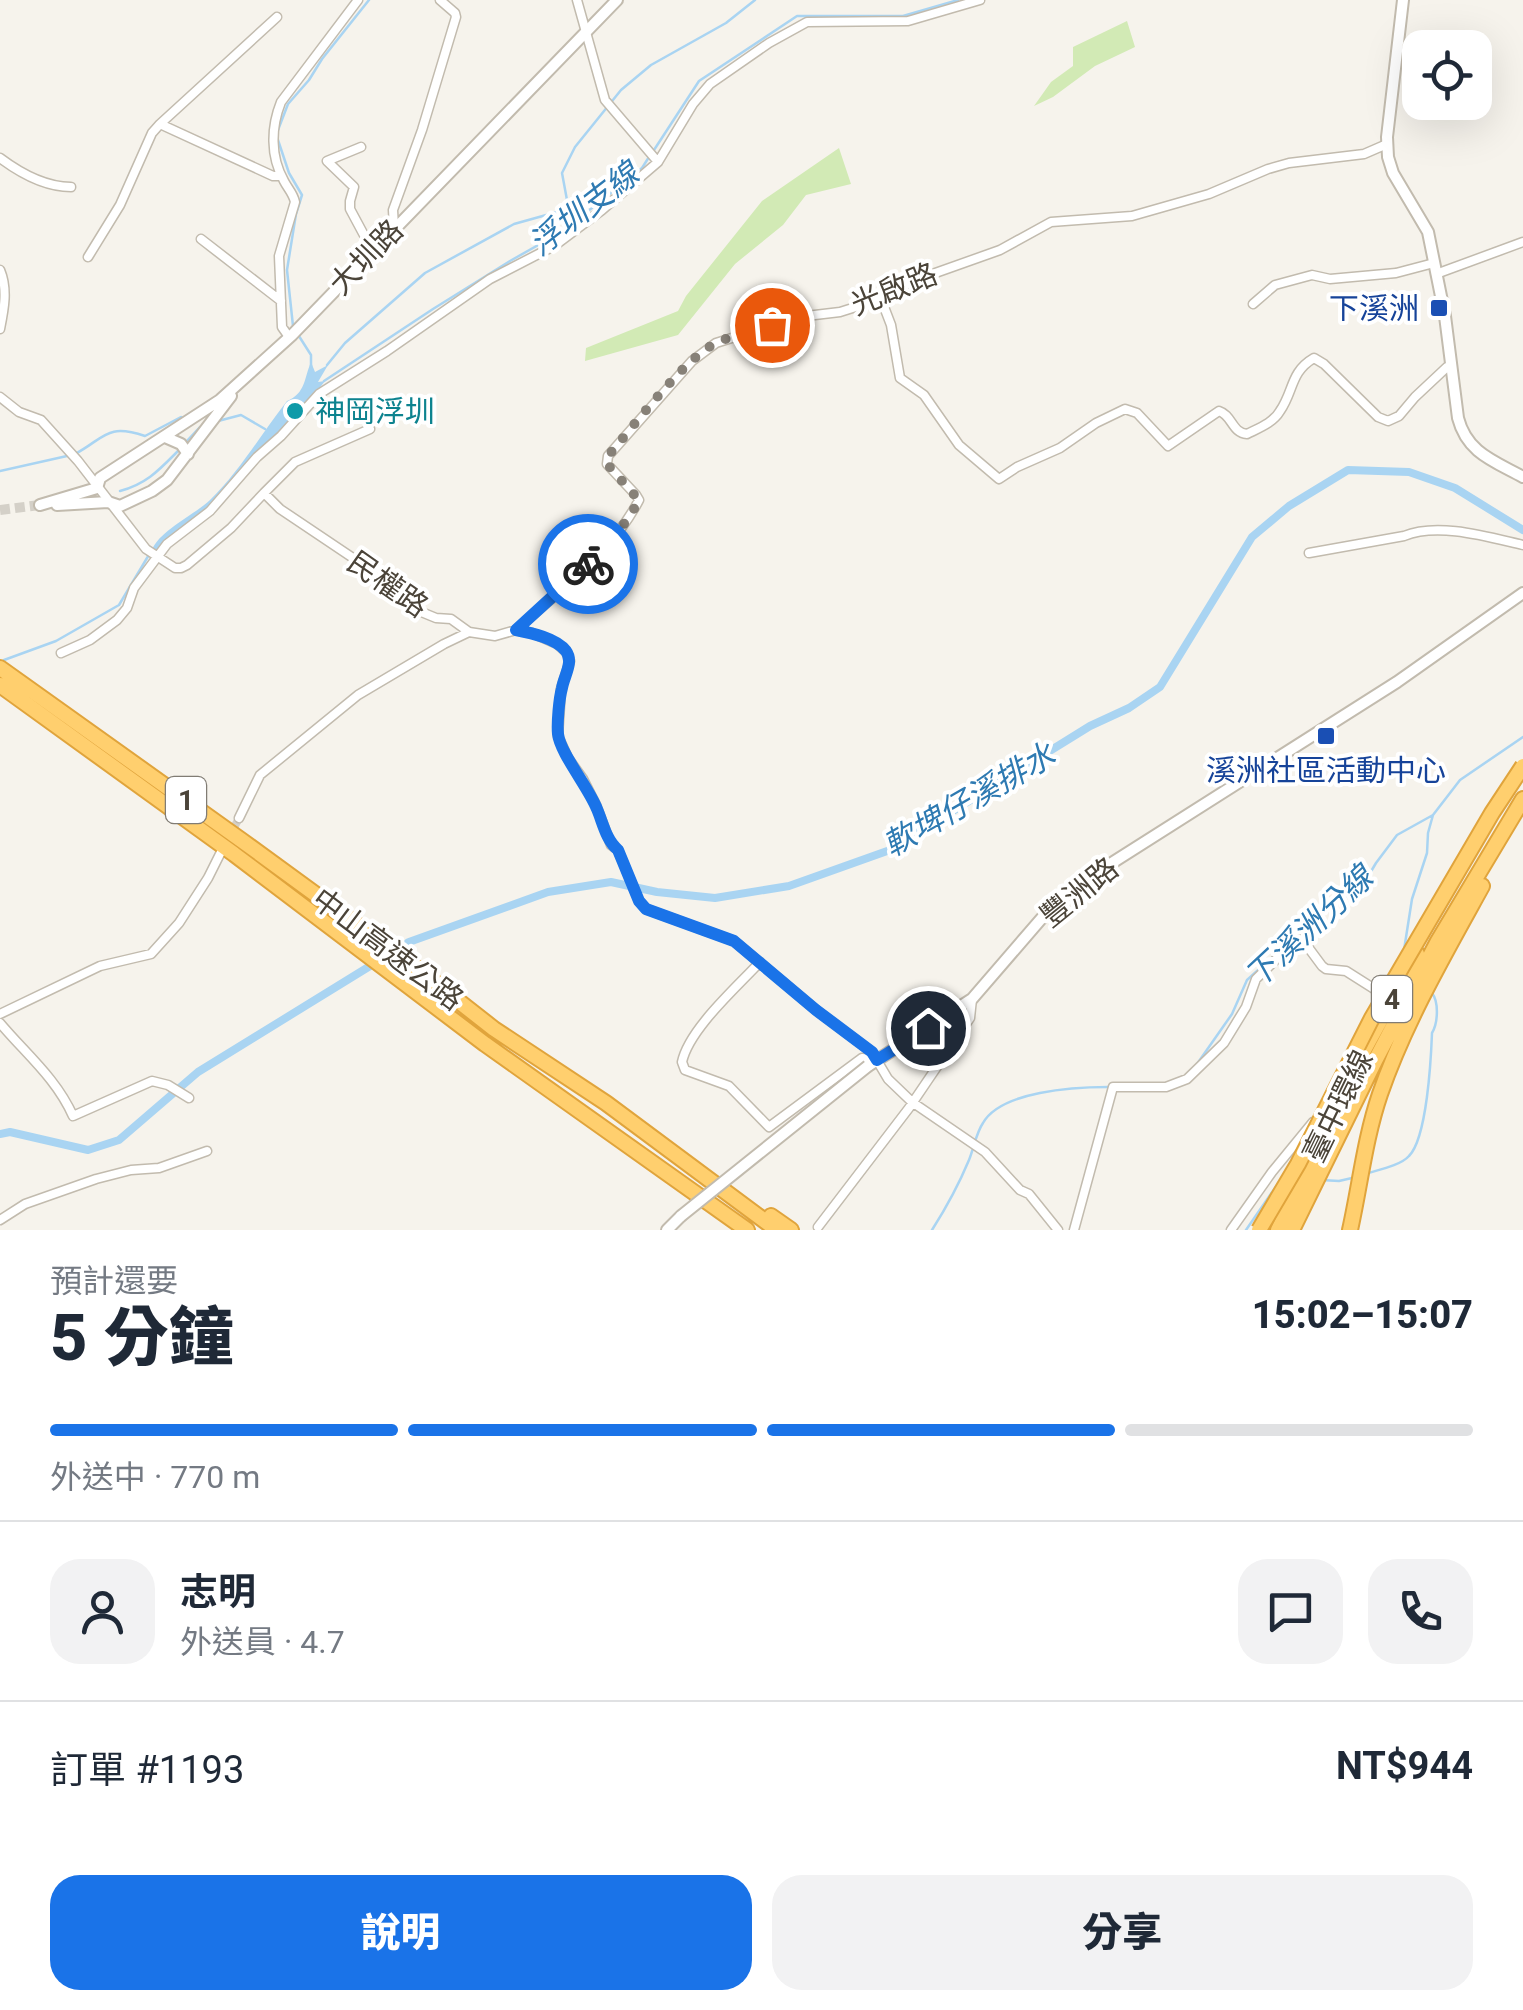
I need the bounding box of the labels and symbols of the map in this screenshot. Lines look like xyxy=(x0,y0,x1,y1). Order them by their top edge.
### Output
water label: 浮圳支線 xyxy=(522,153,648,263)
street label: 大圳路 xyxy=(322,212,410,302)
street label: 光啟路 xyxy=(846,256,942,322)
pin xyxy=(730,283,815,368)
place label: 下溪洲 xyxy=(1329,291,1419,326)
marker: 下溪洲 xyxy=(1428,297,1450,319)
place label: 神岡浮圳 xyxy=(315,394,435,429)
marker: 神岡浮圳 xyxy=(284,400,306,422)
courier xyxy=(538,514,638,614)
street label: 民權路 xyxy=(341,544,435,624)
marker: 溪洲社區活動中心 xyxy=(1315,725,1337,747)
water label: 軟埤仔溪排水 xyxy=(876,735,1063,864)
place label: 溪洲社區活動中心 xyxy=(1206,753,1446,788)
road number: 1 xyxy=(166,777,206,823)
street label: 豐洲路 xyxy=(1033,850,1125,934)
water label: 下溪洲分線 xyxy=(1238,857,1383,995)
street label: 中山高速公路 xyxy=(306,881,470,1017)
road number: 4 xyxy=(1372,976,1412,1022)
pin xyxy=(886,986,971,1071)
street label: 臺中環線 xyxy=(1296,1044,1380,1168)

